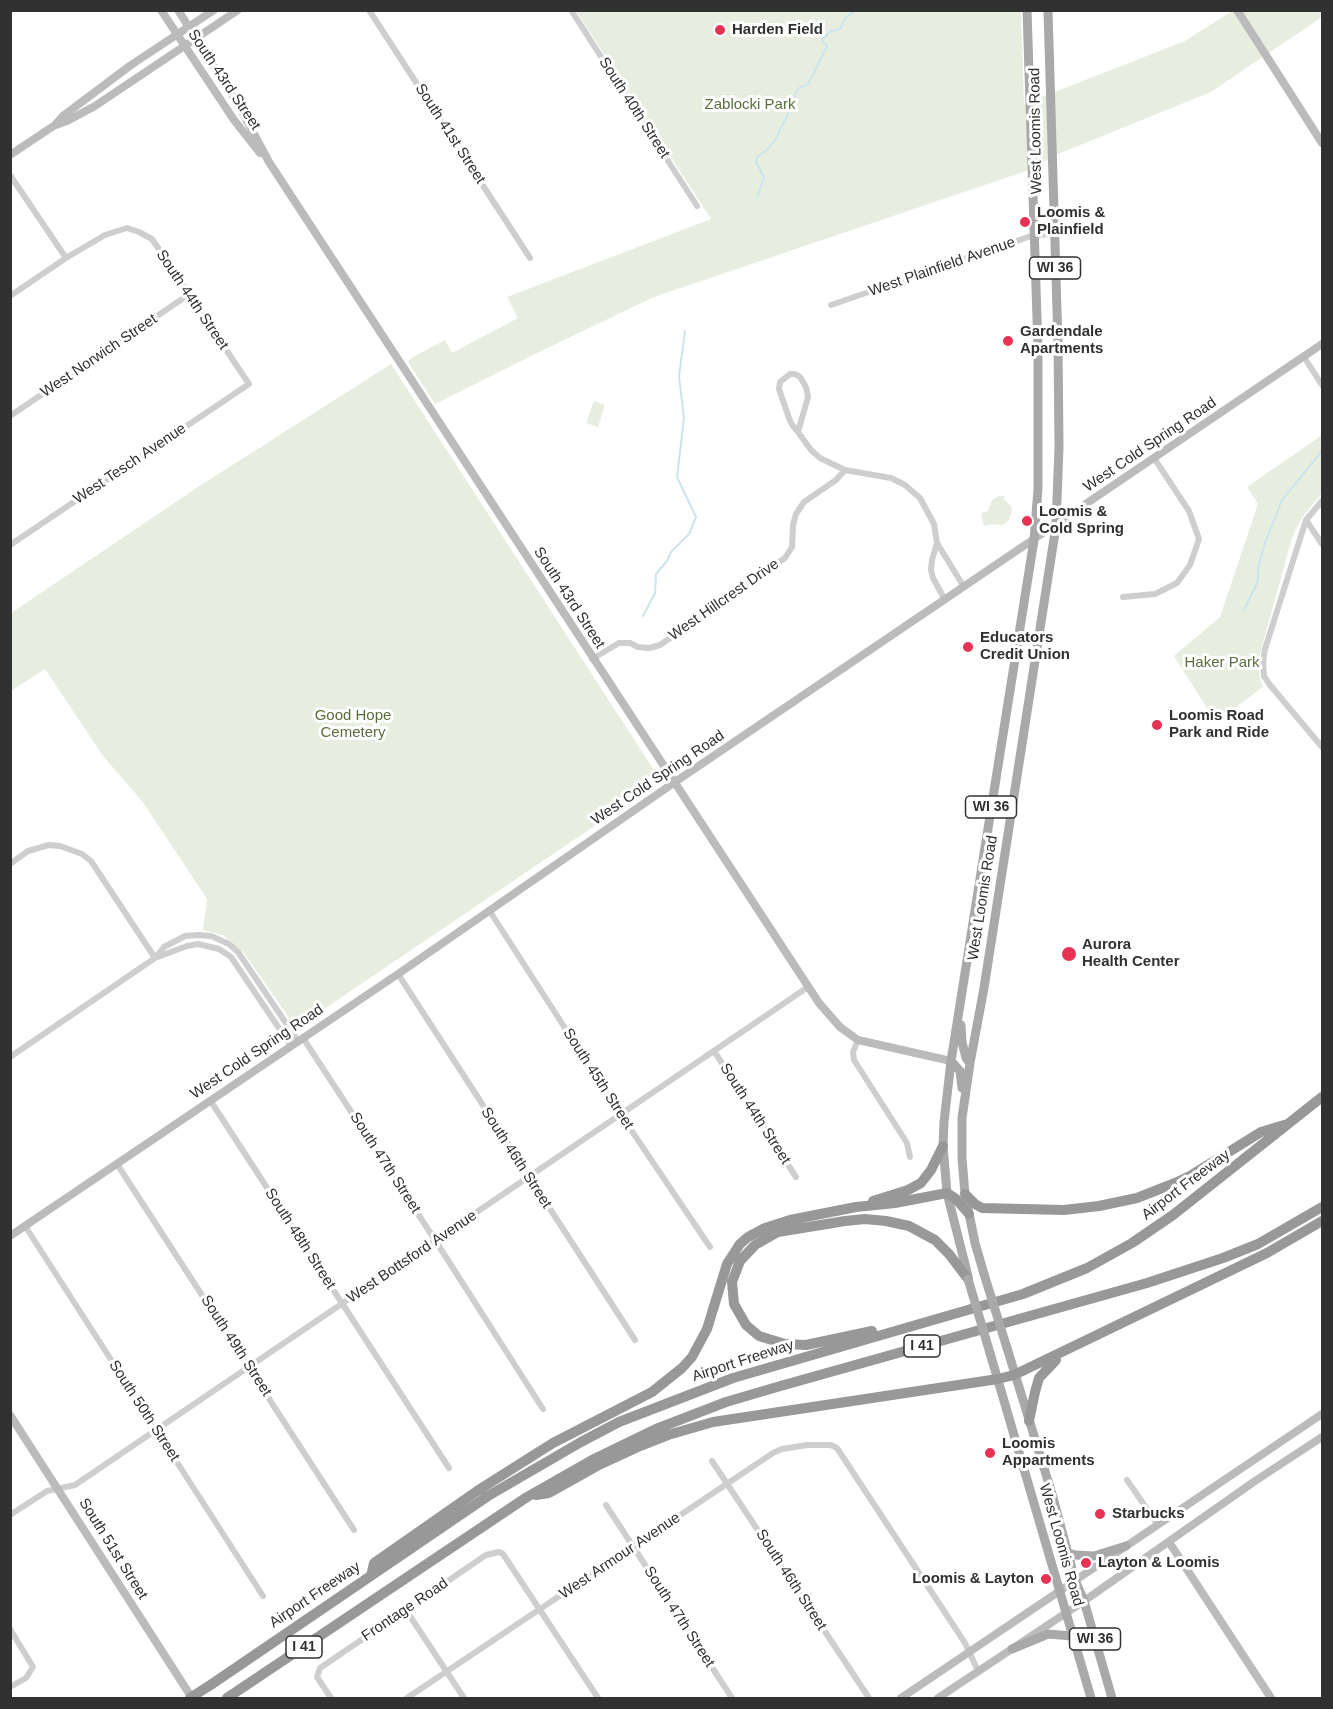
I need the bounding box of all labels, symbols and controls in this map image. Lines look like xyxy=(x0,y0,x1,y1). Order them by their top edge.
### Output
place label: Harden Field xyxy=(732,21,823,39)
marker: Harden Field xyxy=(713,23,727,37)
street label: South 43rd Street xyxy=(184,26,264,134)
street label: South 40th Street xyxy=(595,54,673,162)
street label: West Loomis Road xyxy=(1026,68,1046,194)
street label: South 41st Street xyxy=(411,80,489,188)
park label: Zablocki Park xyxy=(705,96,795,114)
place label: Loomis & Plainfield xyxy=(1037,204,1105,239)
marker: Loomis & Plainfield xyxy=(1018,215,1032,229)
street label: West Plainfield Avenue xyxy=(866,233,1018,301)
street label: South 44th Street xyxy=(152,247,232,353)
road number: WI 36 xyxy=(1030,257,1080,279)
street label: West Norwich Street xyxy=(37,310,161,402)
place label: Gardendale Apartments xyxy=(1020,323,1103,358)
marker: Gardendale Apartments xyxy=(1001,334,1015,348)
street label: West Cold Spring Road xyxy=(1080,394,1220,496)
street label: West Tesch Avenue xyxy=(70,420,190,508)
place label: Loomis & Cold Spring xyxy=(1039,503,1124,538)
marker: Loomis & Cold Spring xyxy=(1020,514,1034,528)
street label: South 43rd Street xyxy=(529,544,609,652)
street label: West Hillcrest Drive xyxy=(665,555,783,645)
place label: Educators Credit Union xyxy=(980,629,1070,664)
marker: Educators Credit Union xyxy=(961,640,975,654)
park label: Haker Park xyxy=(1184,654,1260,672)
park label: Good Hope Cemetery xyxy=(315,707,391,742)
place label: Loomis Road Park and Ride xyxy=(1169,707,1269,742)
marker: Loomis Road Park and Ride xyxy=(1150,718,1164,732)
street label: West Cold Spring Road xyxy=(588,727,728,829)
road number: WI 36 xyxy=(966,796,1016,818)
street label: West Loomis Road xyxy=(964,834,1002,962)
place label: Aurora Health Center xyxy=(1082,936,1180,971)
marker: Aurora Health Center xyxy=(1060,945,1078,963)
street label: West Cold Spring Road xyxy=(187,1001,327,1103)
street label: South 45th Street xyxy=(559,1025,637,1133)
street label: South 44th Street xyxy=(716,1060,794,1168)
street label: South 46th Street xyxy=(477,1104,555,1212)
street label: South 47th Street xyxy=(346,1109,424,1217)
street label: Airport Freeway xyxy=(1138,1146,1234,1224)
street label: South 48th Street xyxy=(261,1185,339,1293)
street label: West Bottsford Avenue xyxy=(344,1207,480,1307)
street label: South 49th Street xyxy=(197,1292,275,1400)
road number: I 41 xyxy=(904,1335,940,1357)
street label: Airport Freeway xyxy=(690,1336,796,1386)
street label: South 50th Street xyxy=(105,1357,183,1465)
place label: Loomis Appartments xyxy=(1002,1435,1095,1470)
marker: Loomis Appartments xyxy=(983,1446,997,1460)
street label: West Loomis Road xyxy=(1035,1482,1087,1608)
street label: South 51st Street xyxy=(75,1495,151,1603)
place label: Starbucks xyxy=(1112,1505,1185,1523)
marker: Starbucks xyxy=(1093,1507,1107,1521)
street label: West Armour Avenue xyxy=(556,1509,684,1603)
street label: South 46th Street xyxy=(752,1526,830,1634)
place label: Layton & Loomis xyxy=(1098,1554,1220,1572)
marker: Layton & Loomis xyxy=(1079,1556,1093,1570)
street label: Airport Freeway xyxy=(266,1558,364,1632)
street label: South 47th Street xyxy=(640,1563,718,1671)
place label: Loomis & Layton xyxy=(912,1570,1034,1588)
marker: Loomis & Layton xyxy=(1039,1572,1053,1586)
street label: Frontage Road xyxy=(358,1575,452,1645)
road number: WI 36 xyxy=(1070,1628,1120,1650)
road number: I 41 xyxy=(286,1636,322,1658)

